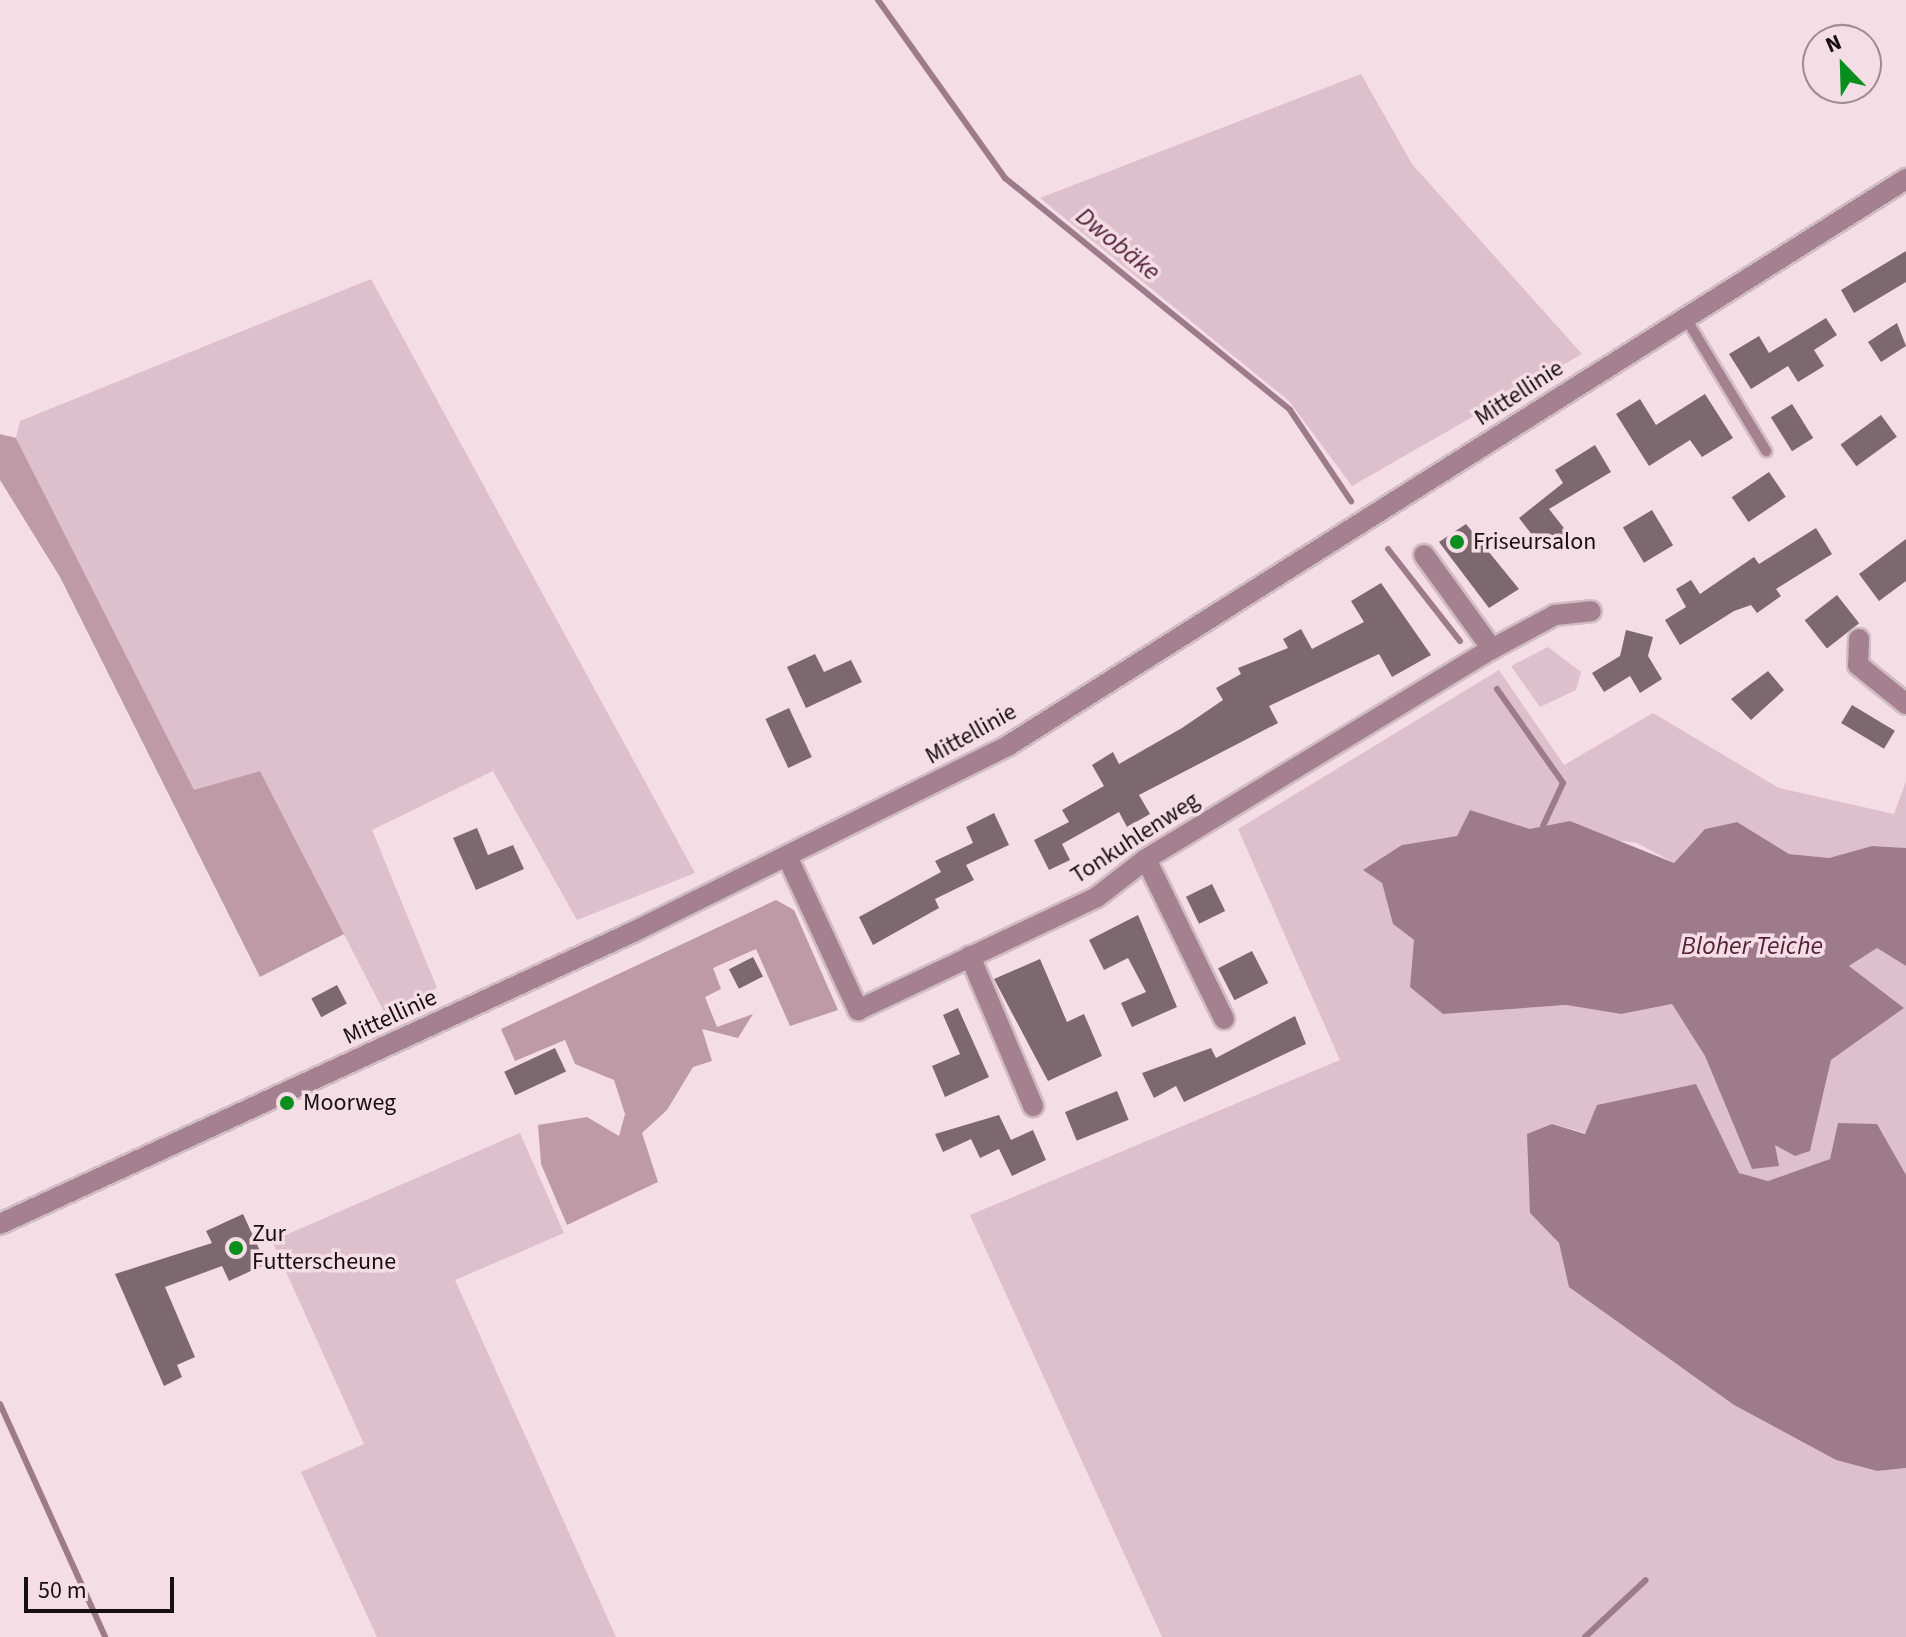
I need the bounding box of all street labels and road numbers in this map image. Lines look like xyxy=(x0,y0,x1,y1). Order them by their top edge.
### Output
street label: Mittellinie xyxy=(1469,354,1569,432)
street label: Mittellinie xyxy=(920,697,1022,771)
street label: Tonkuhlenweg xyxy=(1065,786,1205,890)
street label: Mittellinie xyxy=(339,983,441,1051)

